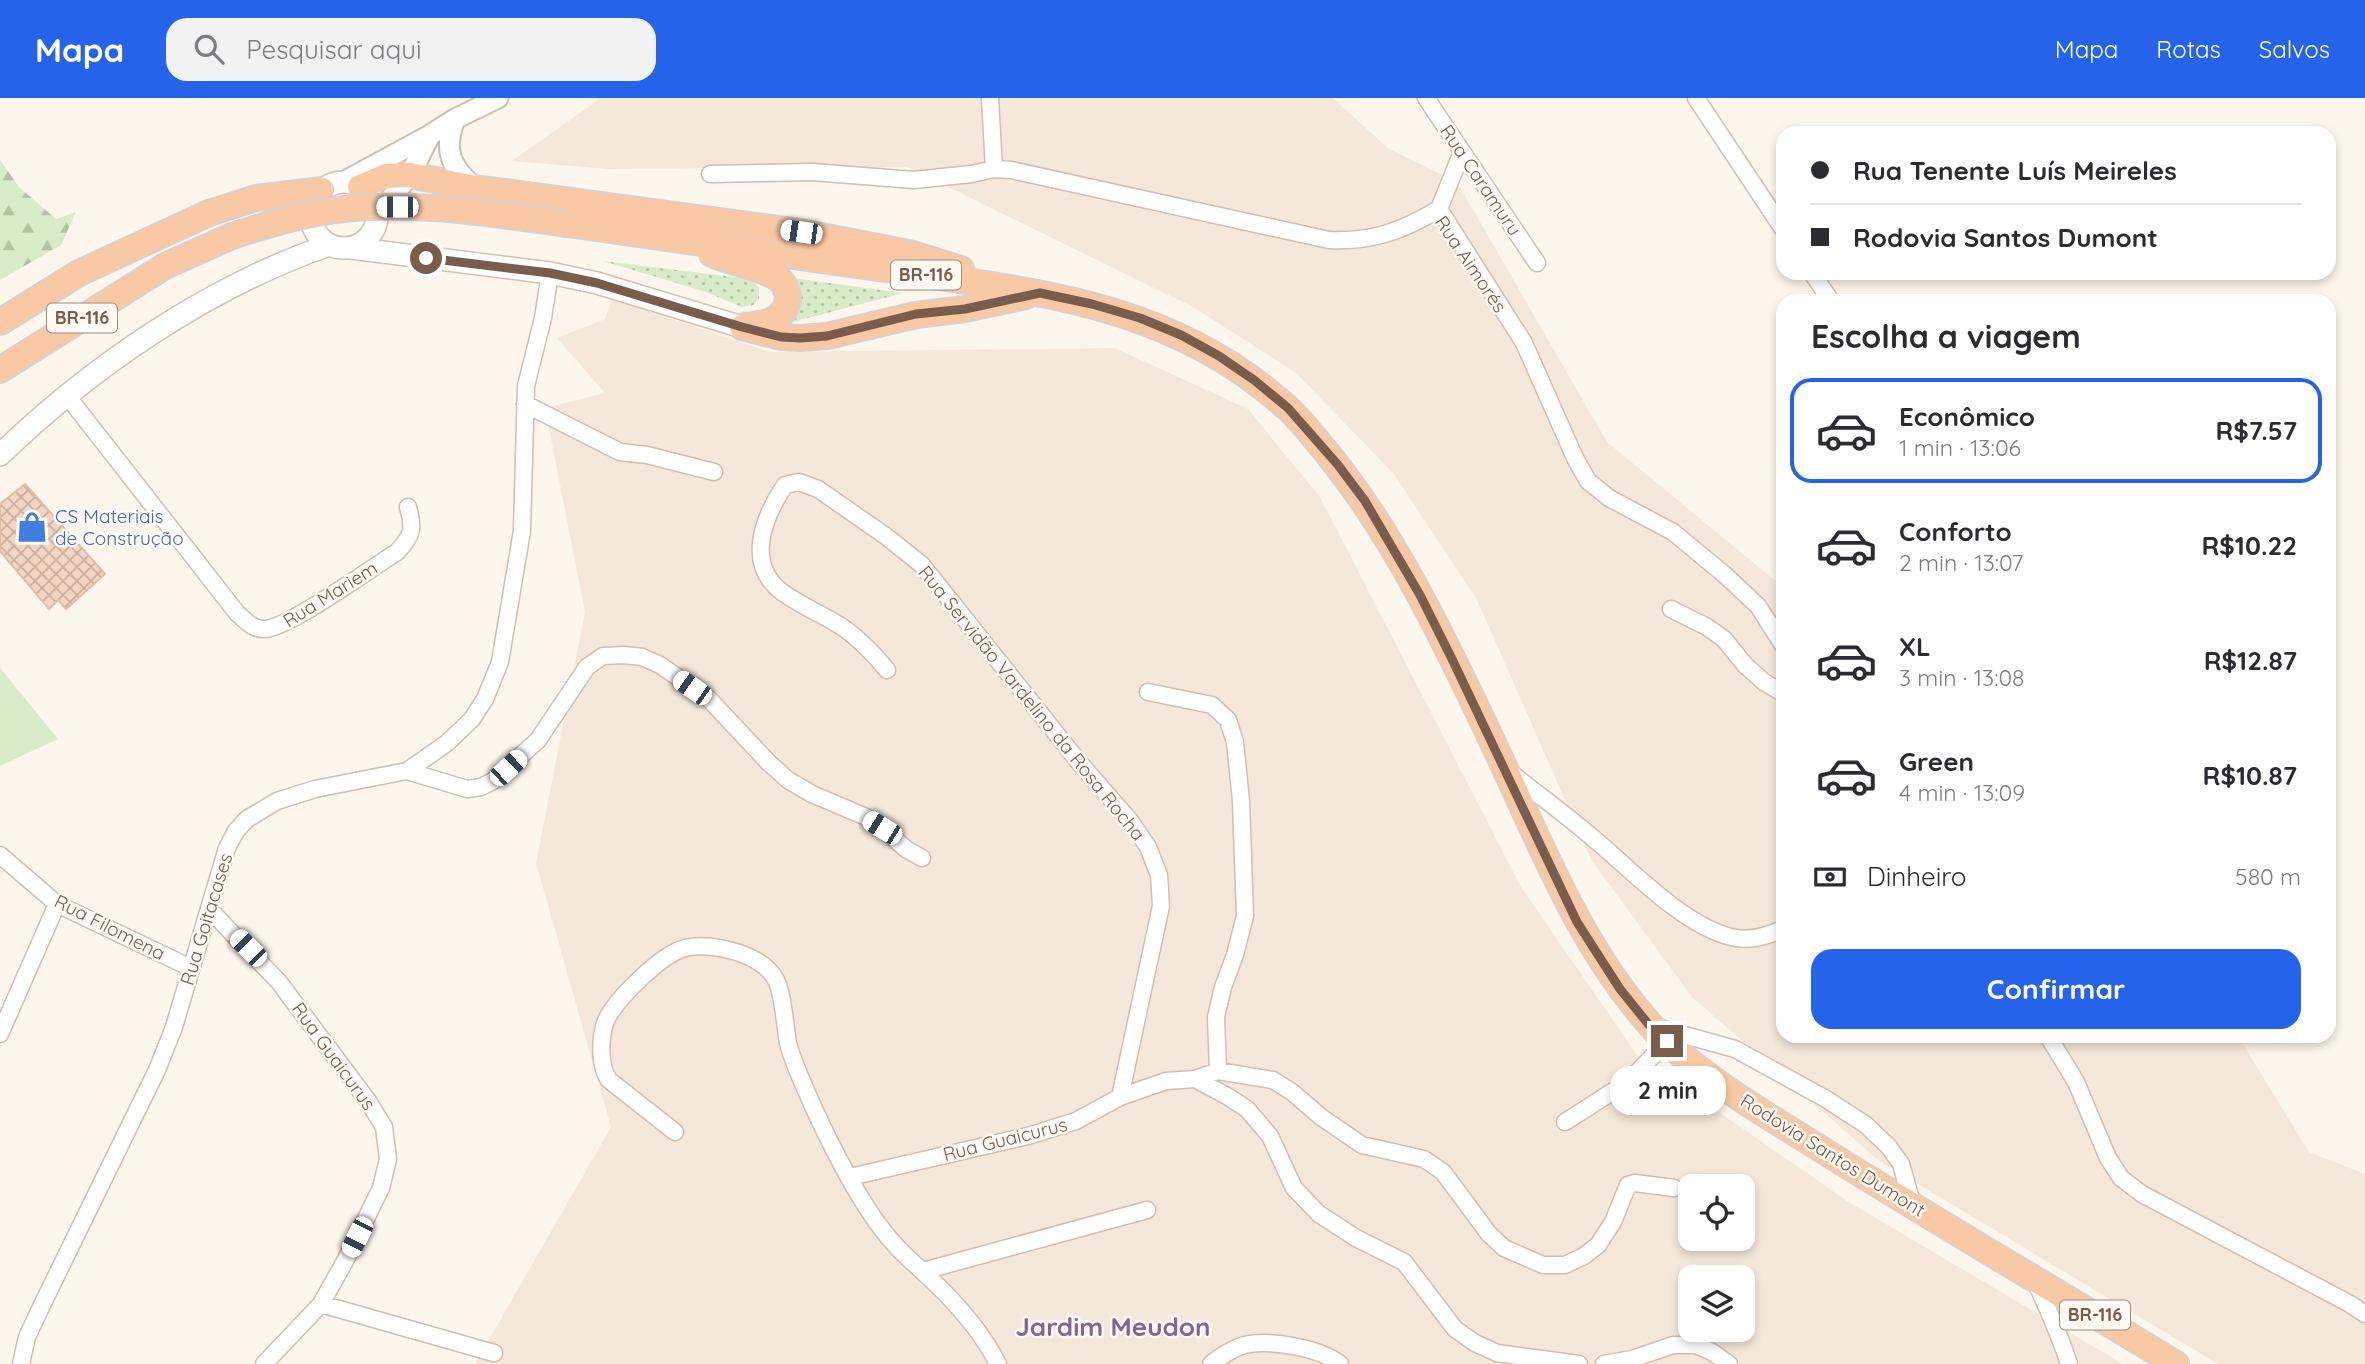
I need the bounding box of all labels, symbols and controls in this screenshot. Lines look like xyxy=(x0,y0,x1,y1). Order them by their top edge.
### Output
search box xyxy=(166,18,656,81)
text: Mapa xyxy=(35,29,124,70)
icon: search xyxy=(190,30,228,68)
text: Pesquisar aqui xyxy=(246,33,422,66)
text: Mapa xyxy=(2055,34,2118,64)
text: Rotas xyxy=(2156,34,2221,64)
text: Salvos xyxy=(2259,34,2330,64)
street label: Rua Caramuru xyxy=(1435,120,1527,240)
text: Rua Tenente Luís Meireles xyxy=(1853,154,2177,187)
car xyxy=(377,197,419,218)
street label: Rua Aimorés xyxy=(1430,211,1512,317)
car xyxy=(779,219,824,245)
text: Rodovia Santos Dumont xyxy=(1853,221,2158,254)
route start xyxy=(410,242,442,274)
road number: BR-116 xyxy=(891,260,961,290)
road number: BR-116 xyxy=(47,303,117,332)
text: Escolha a viagem xyxy=(1811,316,2081,356)
icon: car xyxy=(1815,399,1878,462)
text: Econômico xyxy=(1899,400,2035,433)
text: R$7.57 xyxy=(2215,414,2297,447)
text: 1 min · 13:06 xyxy=(1899,433,2021,462)
place label: CS Materiais de Construção xyxy=(55,504,184,550)
shop icon: CS Materiais de Construção xyxy=(15,510,49,544)
icon: car xyxy=(1815,514,1878,577)
text: Conforto xyxy=(1899,515,2012,548)
text: R$10.22 xyxy=(2201,529,2297,562)
text: 2 min · 13:07 xyxy=(1899,548,2023,577)
street label: Rua Mariem xyxy=(278,556,382,632)
street label: Rua Servidão Vardelino da Rosa Rocha xyxy=(913,561,1151,845)
icon: car xyxy=(1815,629,1878,692)
text: XL xyxy=(1899,630,1931,663)
text: R$12.87 xyxy=(2204,644,2297,677)
text: 3 min · 13:08 xyxy=(1899,663,2025,692)
car xyxy=(669,667,716,709)
icon: car xyxy=(1815,744,1878,807)
text: Green xyxy=(1899,745,1974,778)
car xyxy=(486,746,531,790)
text: R$10.87 xyxy=(2203,759,2297,792)
text: 4 min · 13:09 xyxy=(1899,778,2025,807)
car xyxy=(859,808,906,848)
street label: Rua Goitacases xyxy=(175,850,237,988)
icon: cash xyxy=(1811,858,1849,896)
text: Dinheiro xyxy=(1867,860,1966,893)
text: 580 m xyxy=(2235,862,2301,891)
street label: Rua Filomena xyxy=(51,889,169,965)
car xyxy=(226,926,271,970)
button: Confirmar xyxy=(1811,949,2301,1029)
street label: Rua Guaicurus xyxy=(287,997,381,1115)
route end xyxy=(1651,1025,1683,1057)
callout: 2 min xyxy=(1609,1066,1725,1114)
text: 2 min xyxy=(1638,1076,1698,1105)
street label: Rodovia Santos Dumont xyxy=(1736,1088,1930,1222)
street label: Rua Guaicurus xyxy=(940,1112,1070,1166)
map controls xyxy=(1678,1174,1755,1342)
button: locate xyxy=(1678,1174,1755,1251)
car xyxy=(339,1214,376,1260)
button: layers xyxy=(1678,1265,1755,1342)
road number: BR-116 xyxy=(2060,1300,2130,1330)
district label: Jardim Meudon xyxy=(1015,1310,1211,1343)

